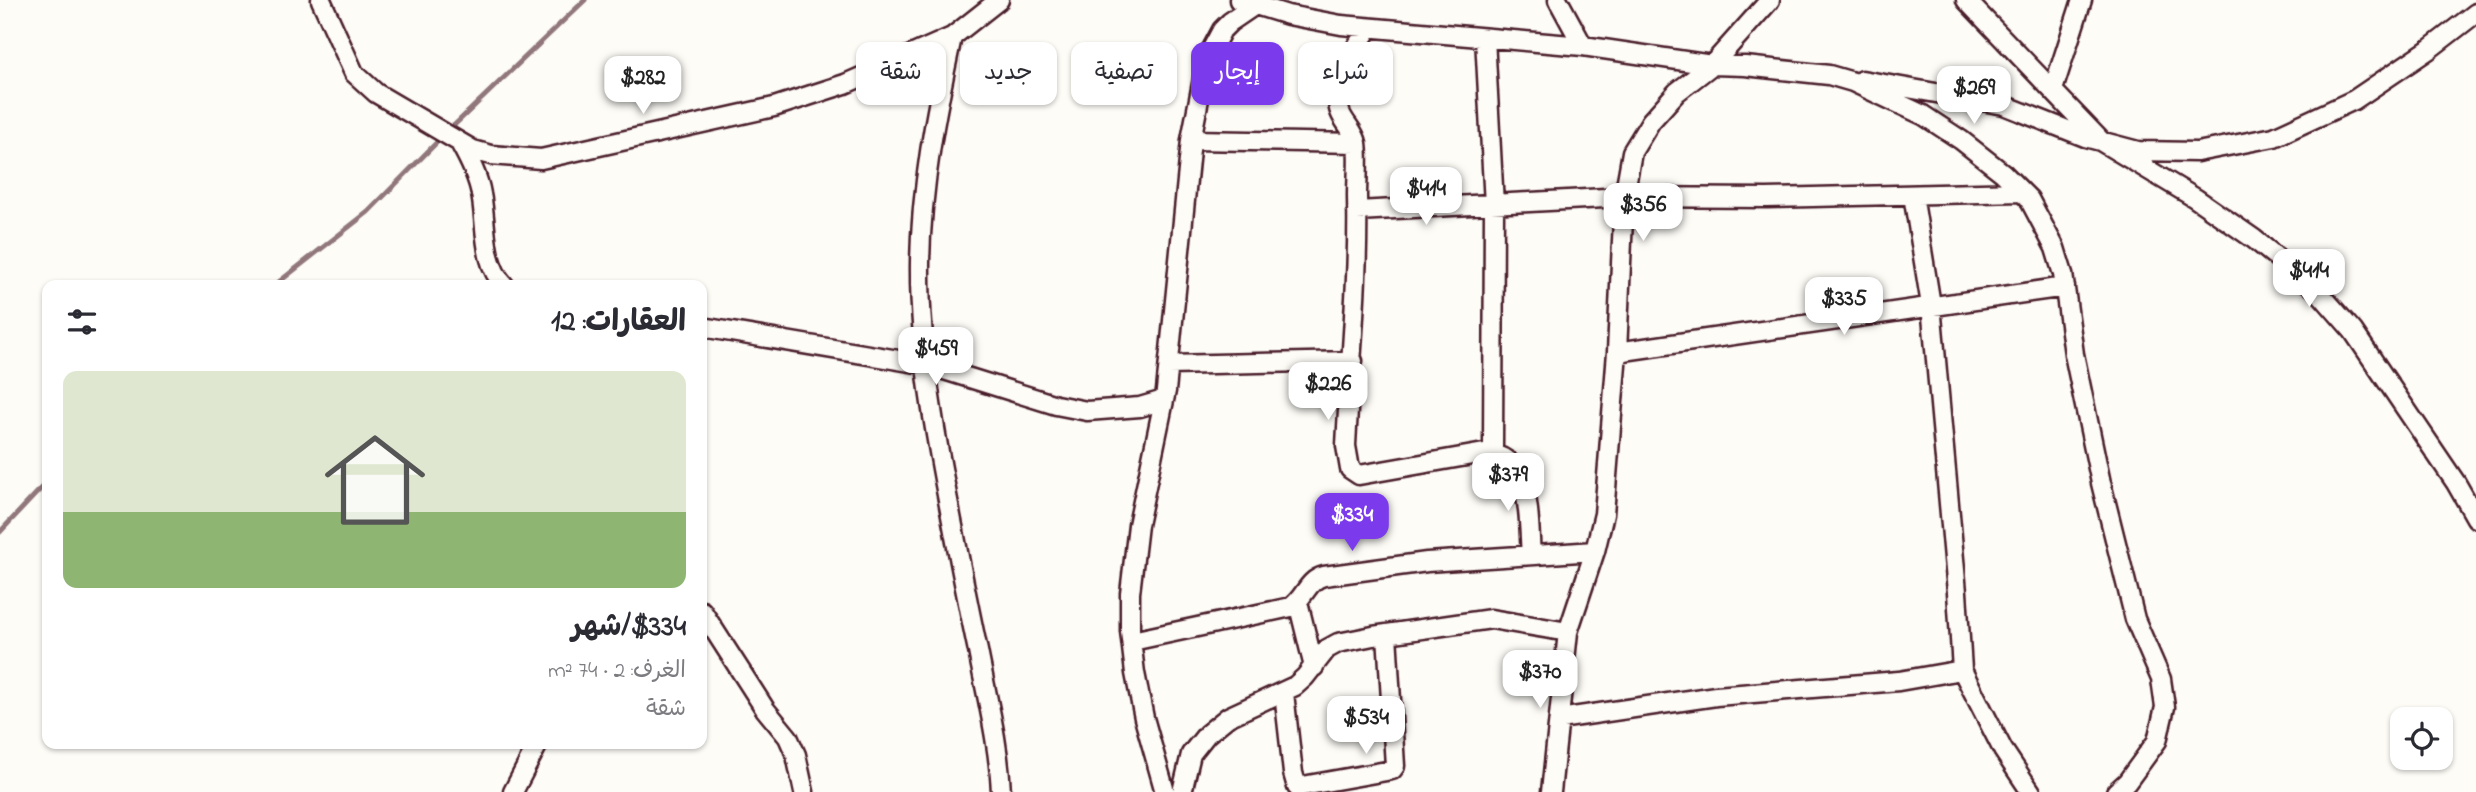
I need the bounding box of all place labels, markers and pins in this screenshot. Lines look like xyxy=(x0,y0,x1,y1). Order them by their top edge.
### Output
pin: $282 xyxy=(602,57,684,116)
pin: $269 xyxy=(1933,66,2015,126)
pin: $414 xyxy=(1385,168,1467,227)
pin: $356 xyxy=(1602,184,1684,243)
pin: $414 xyxy=(2268,250,2350,309)
pin: $335 xyxy=(1803,278,1885,337)
pin: $459 xyxy=(895,328,977,387)
pin: $226 xyxy=(1287,362,1369,422)
pin: $379 xyxy=(1467,454,1549,513)
pin: $334 xyxy=(1311,494,1393,553)
pin: $370 xyxy=(1499,650,1581,710)
pin: $534 xyxy=(1325,696,1407,756)

